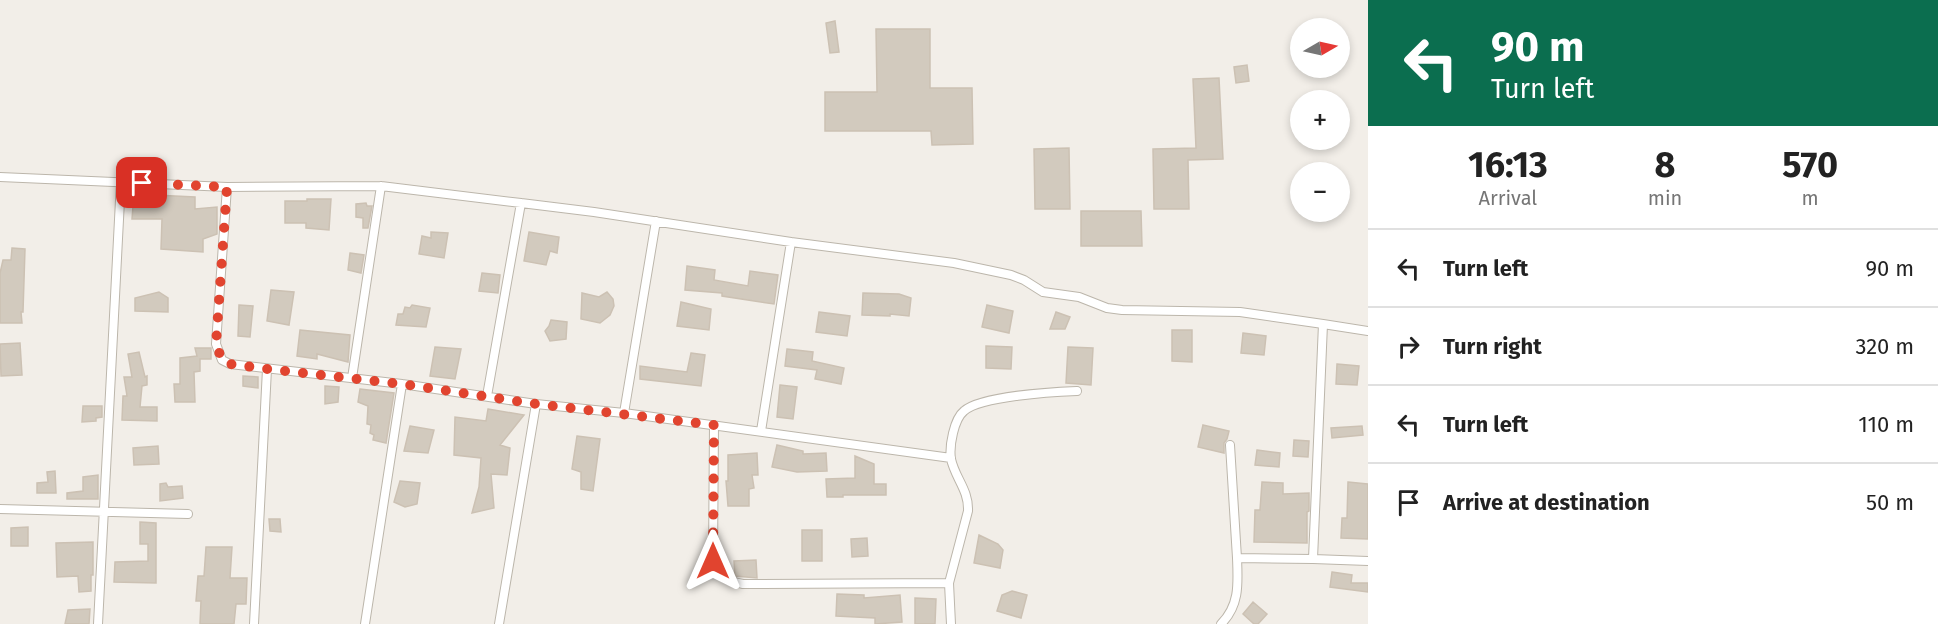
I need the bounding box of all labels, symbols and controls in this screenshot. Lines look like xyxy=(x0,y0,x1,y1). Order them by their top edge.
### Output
north arrow xyxy=(1290,18,1350,78)
map controls xyxy=(1290,18,1350,222)
text: 90 m xyxy=(1491,22,1585,72)
icon: left xyxy=(1392,24,1470,102)
text: Turn left xyxy=(1491,73,1594,105)
button: + xyxy=(1290,90,1350,150)
text: 16:13 xyxy=(1468,143,1548,187)
text: 8 xyxy=(1655,143,1675,187)
text: 570 xyxy=(1782,143,1838,187)
pin xyxy=(116,157,167,208)
button: − xyxy=(1290,162,1350,222)
icon: arrive xyxy=(125,166,158,199)
text: Arrival xyxy=(1479,186,1537,210)
text: min xyxy=(1648,186,1682,210)
text: m xyxy=(1802,186,1819,210)
icon: left xyxy=(1392,252,1425,285)
text: Turn left xyxy=(1443,255,1528,282)
text: 90 m xyxy=(1865,255,1914,282)
icon: right xyxy=(1392,330,1425,363)
text: Turn right xyxy=(1443,333,1542,360)
text: 320 m xyxy=(1855,333,1914,360)
icon: left xyxy=(1392,408,1425,441)
text: Turn left xyxy=(1443,411,1528,438)
text: 110 m xyxy=(1858,411,1914,438)
icon: arrive xyxy=(1392,486,1425,519)
text: Arrive at destination xyxy=(1443,489,1650,516)
text: 50 m xyxy=(1866,489,1914,516)
position arrow xyxy=(681,529,745,593)

